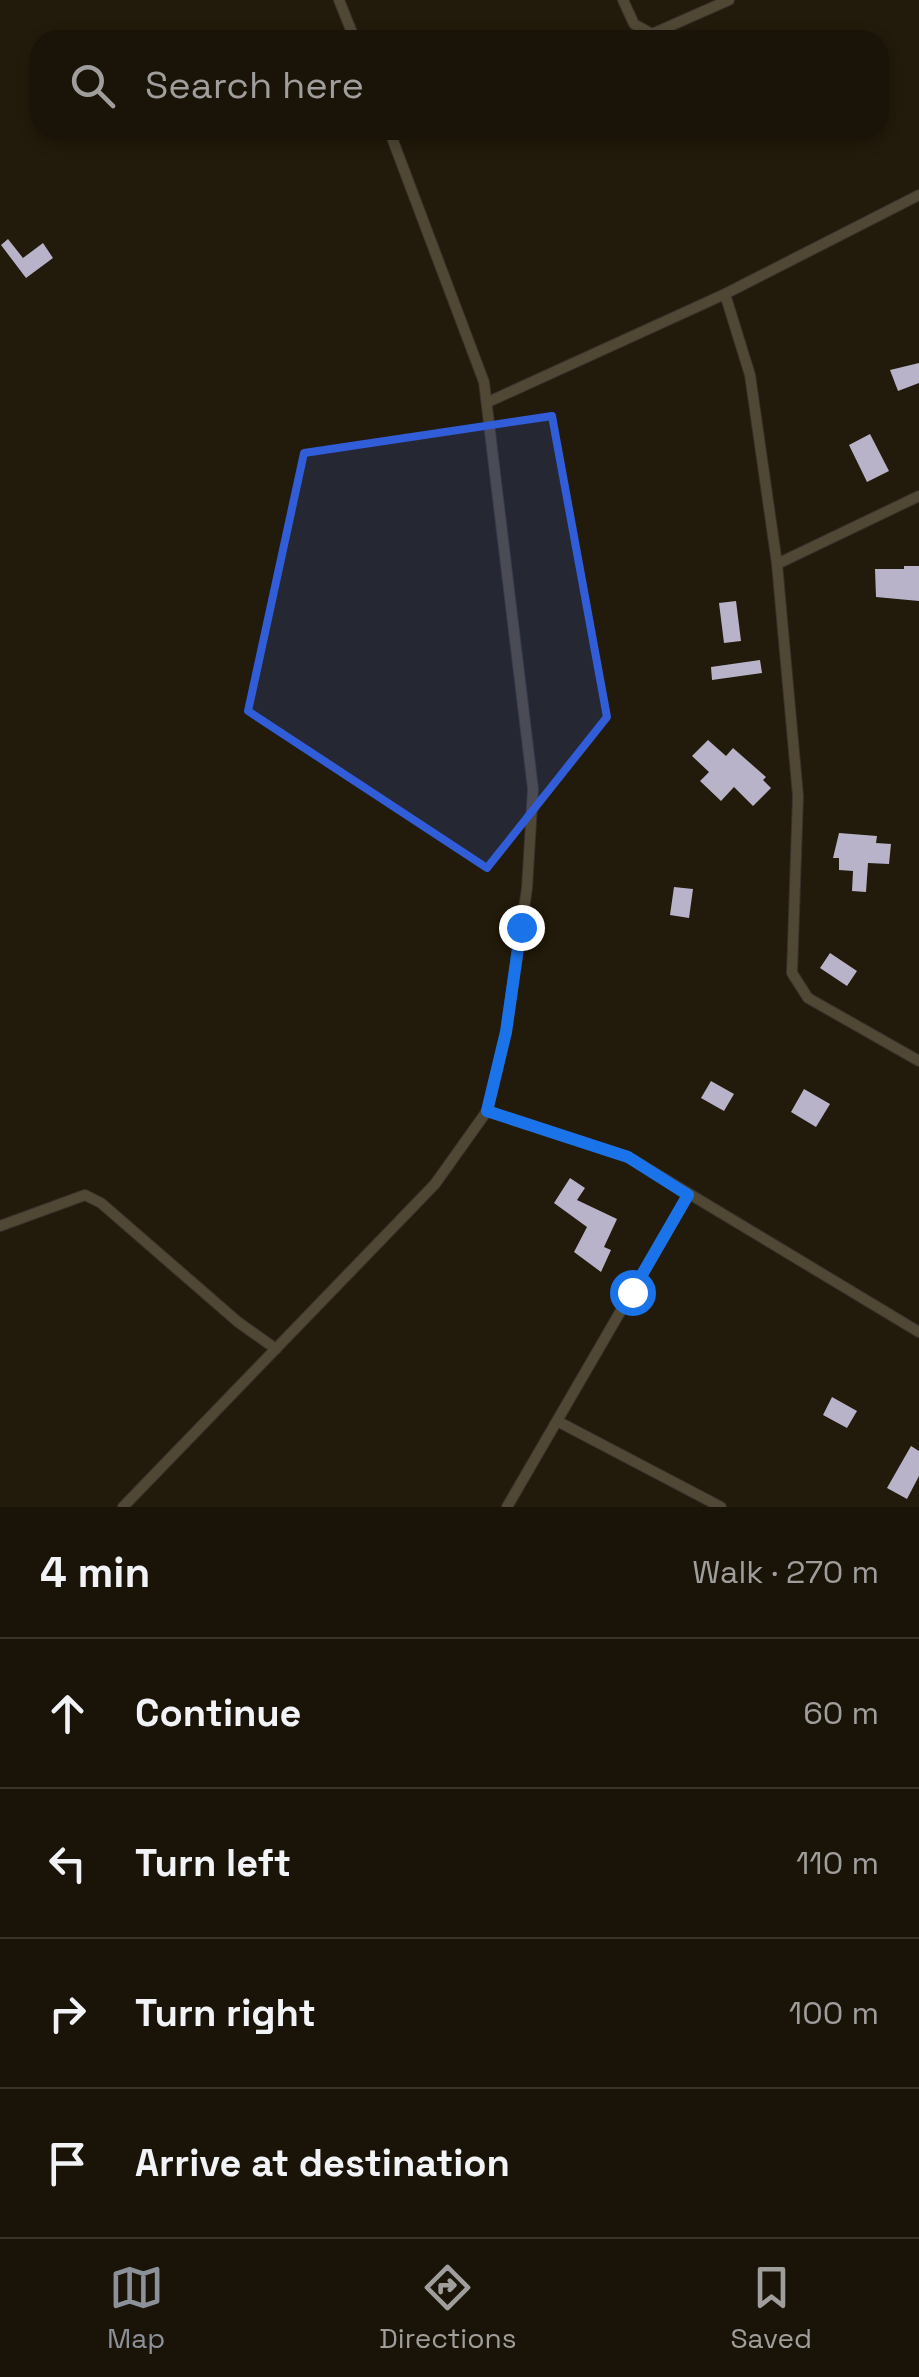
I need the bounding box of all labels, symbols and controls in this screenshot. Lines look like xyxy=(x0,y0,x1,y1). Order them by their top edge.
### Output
search box xyxy=(30,30,889,140)
icon: search xyxy=(65,58,120,113)
text: Search here xyxy=(145,61,364,109)
route end xyxy=(499,905,545,951)
route start xyxy=(610,1270,656,1316)
text: 4 min xyxy=(40,1546,150,1599)
text: Walk · 270 m xyxy=(692,1552,879,1592)
icon: ahead xyxy=(40,1686,95,1741)
text: Continue xyxy=(135,1689,301,1737)
text: 60 m xyxy=(803,1693,879,1733)
icon: left xyxy=(40,1836,95,1891)
text: Turn left xyxy=(135,1839,291,1887)
text: 110 m xyxy=(796,1843,879,1883)
icon: right xyxy=(40,1986,95,2041)
text: Turn right xyxy=(135,1989,316,2037)
text: 100 m xyxy=(789,1993,879,2033)
icon: arrive xyxy=(40,2136,95,2191)
text: Arrive at destination xyxy=(135,2139,510,2187)
tab: Map xyxy=(107,2260,165,2356)
tab: Directions xyxy=(379,2260,516,2356)
tab: Saved xyxy=(730,2260,812,2356)

